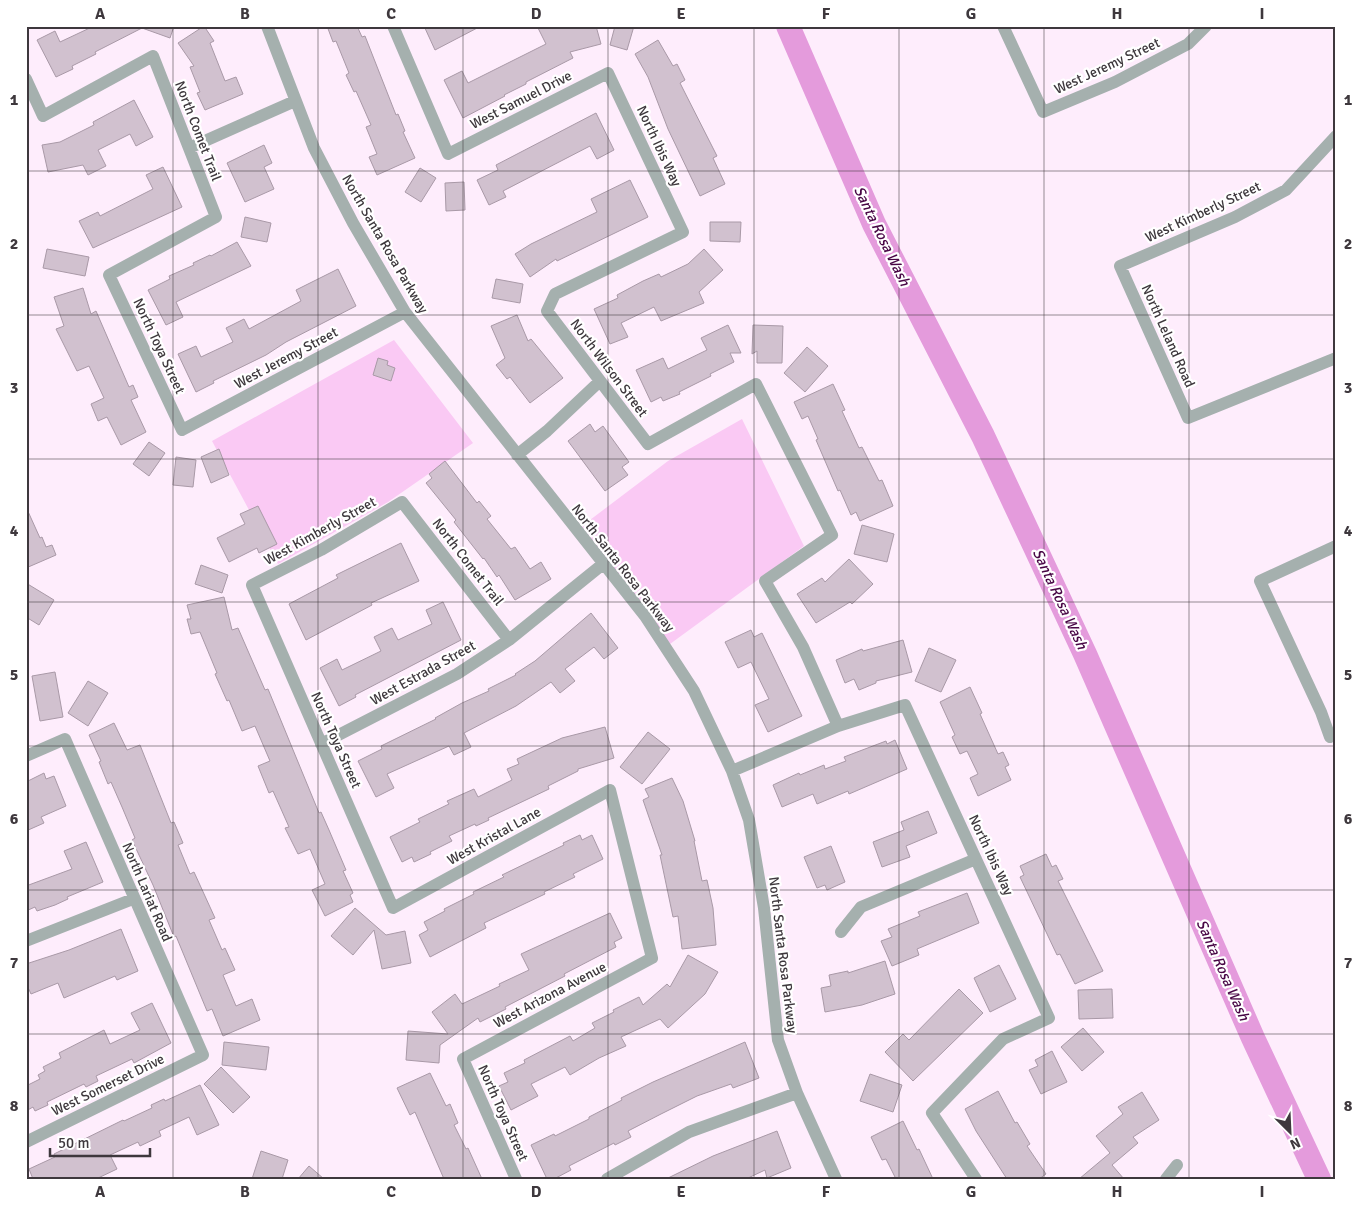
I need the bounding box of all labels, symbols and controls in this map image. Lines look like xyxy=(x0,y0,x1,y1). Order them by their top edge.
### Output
text: A xyxy=(95,4,106,24)
text: B xyxy=(240,4,250,24)
text: C xyxy=(386,4,396,24)
text: D xyxy=(531,4,542,24)
text: E xyxy=(676,4,686,24)
text: F xyxy=(822,4,831,24)
text: G xyxy=(966,4,976,24)
text: H xyxy=(1112,4,1122,24)
text: I xyxy=(1259,4,1265,24)
street label: West Jeremy Street xyxy=(1051,34,1163,98)
street label: West Samuel Drive xyxy=(467,67,575,133)
street label: North Comet Trail xyxy=(171,79,225,183)
text: 1 xyxy=(10,90,19,110)
text: 1 xyxy=(1344,90,1353,110)
street label: North Ibis Way xyxy=(633,103,685,190)
street label: North Santa Rosa Parkway xyxy=(338,172,432,317)
street label: West Kimberly Street xyxy=(1143,178,1263,246)
water label: Santa Rosa Wash xyxy=(850,183,914,290)
text: 2 xyxy=(10,234,18,254)
text: 2 xyxy=(1344,234,1352,254)
street label: North Leland Road xyxy=(1138,282,1198,390)
street label: North Toya Street xyxy=(129,295,189,397)
street label: North Wilson Street xyxy=(567,316,651,420)
street label: West Jeremy Street xyxy=(231,324,341,392)
text: 3 xyxy=(10,378,18,398)
text: 3 xyxy=(1344,378,1352,398)
street label: West Kimberly Street xyxy=(261,493,379,569)
street label: North Santa Rosa Parkway xyxy=(568,501,678,636)
street label: North Comet Trail xyxy=(429,515,507,609)
text: 4 xyxy=(10,521,19,541)
text: 4 xyxy=(1344,521,1353,541)
water label: Santa Rosa Wash xyxy=(1029,546,1092,653)
street label: West Estrada Street xyxy=(367,637,479,709)
text: 5 xyxy=(10,665,18,685)
text: 5 xyxy=(1344,665,1352,685)
street label: North Toya Street xyxy=(307,689,365,791)
street label: West Kristal Lane xyxy=(444,803,544,869)
text: 6 xyxy=(10,809,19,829)
text: 6 xyxy=(1344,809,1353,829)
street label: North Ibis Way xyxy=(965,812,1017,899)
street label: North Lariat Road xyxy=(118,840,176,944)
street label: North Santa Rosa Parkway xyxy=(765,876,801,1035)
water label: Santa Rosa Wash xyxy=(1193,917,1254,1024)
text: 7 xyxy=(10,953,19,973)
text: 7 xyxy=(1344,953,1353,973)
street label: West Arizona Avenue xyxy=(491,958,609,1032)
street label: West Somerset Drive xyxy=(49,1050,167,1120)
street label: North Toya Street xyxy=(474,1062,532,1164)
text: 8 xyxy=(10,1096,19,1116)
text: 8 xyxy=(1344,1096,1353,1116)
north arrow xyxy=(1264,1108,1314,1158)
scale bar xyxy=(50,1125,150,1157)
text: 50 m xyxy=(58,1134,89,1152)
text: N xyxy=(1287,1134,1303,1153)
text: A xyxy=(95,1182,106,1202)
text: B xyxy=(240,1182,250,1202)
text: C xyxy=(386,1182,396,1202)
text: D xyxy=(531,1182,542,1202)
text: E xyxy=(676,1182,686,1202)
text: F xyxy=(822,1182,831,1202)
text: G xyxy=(966,1182,976,1202)
text: H xyxy=(1112,1182,1122,1202)
text: I xyxy=(1259,1182,1265,1202)

